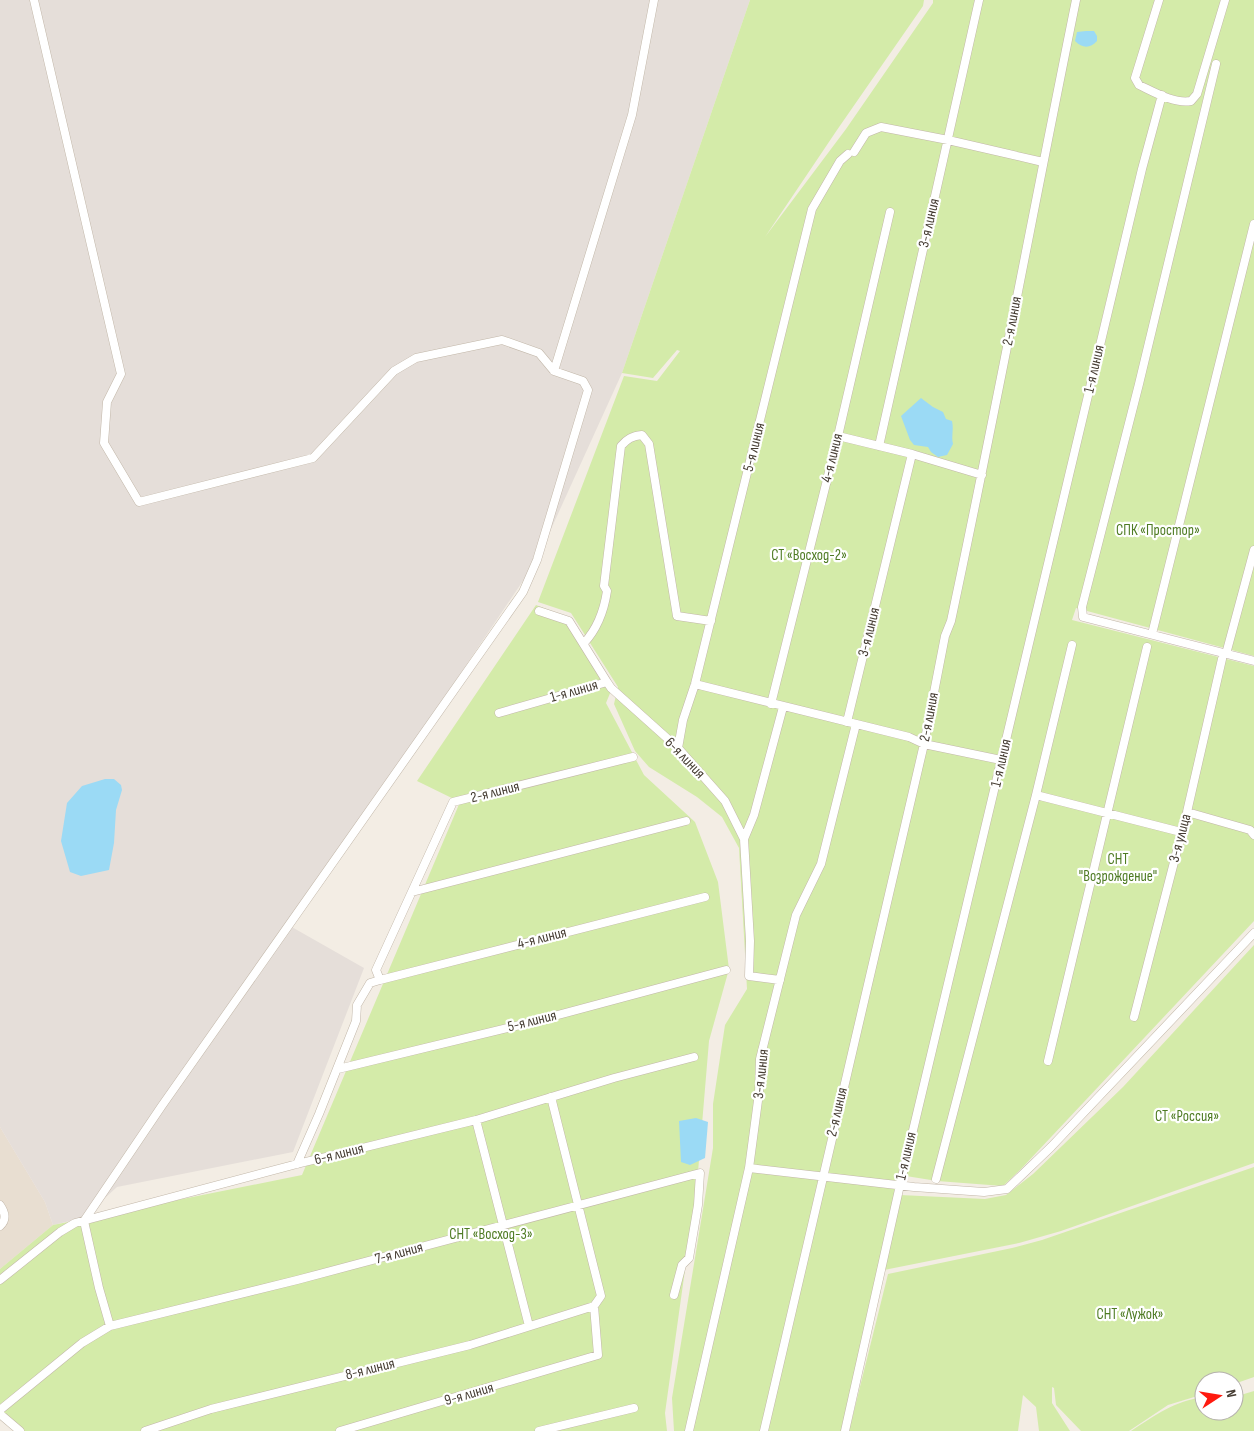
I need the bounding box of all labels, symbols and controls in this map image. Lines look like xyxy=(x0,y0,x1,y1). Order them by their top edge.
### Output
street label: 3-я линия xyxy=(914,196,944,249)
street label: 2-я линия xyxy=(998,295,1026,347)
street label: 1-я линия xyxy=(1079,343,1109,395)
street label: 5-я линия xyxy=(739,420,769,473)
street label: 4-я линия xyxy=(817,431,847,485)
park label: СПК «Простор» xyxy=(1116,521,1200,540)
park label: СТ «Восход-2» xyxy=(771,546,847,565)
street label: 3-я линия xyxy=(854,605,884,659)
street label: 1-я линия xyxy=(548,675,600,707)
street label: 2-я линия xyxy=(915,691,943,743)
street label: 6-я линия xyxy=(661,733,709,783)
street label: 1-я линия xyxy=(986,737,1016,789)
street label: 2-я линия xyxy=(469,777,522,807)
street label: 3-я улица xyxy=(1164,812,1196,864)
park label: СНТ "Возрождение" xyxy=(1079,850,1157,886)
street label: 4-я линия xyxy=(515,923,569,953)
street label: 5-я линия xyxy=(506,1006,559,1036)
street label: 3-я линия xyxy=(749,1048,773,1100)
street label: 2-я линия xyxy=(822,1085,852,1138)
park label: СТ «Россия» xyxy=(1155,1107,1219,1126)
street label: 1-я линия xyxy=(891,1130,921,1182)
street label: 6-я линия xyxy=(312,1139,366,1169)
park label: СНТ «Восход-3» xyxy=(449,1225,533,1244)
street label: 7-я линия xyxy=(373,1237,425,1269)
park label: СНТ «Лужок» xyxy=(1096,1305,1164,1324)
street label: 8-я линия xyxy=(343,1354,397,1384)
north arrow xyxy=(1194,1371,1244,1421)
street label: 9-я линия xyxy=(442,1378,496,1410)
text: N xyxy=(1222,1388,1240,1399)

